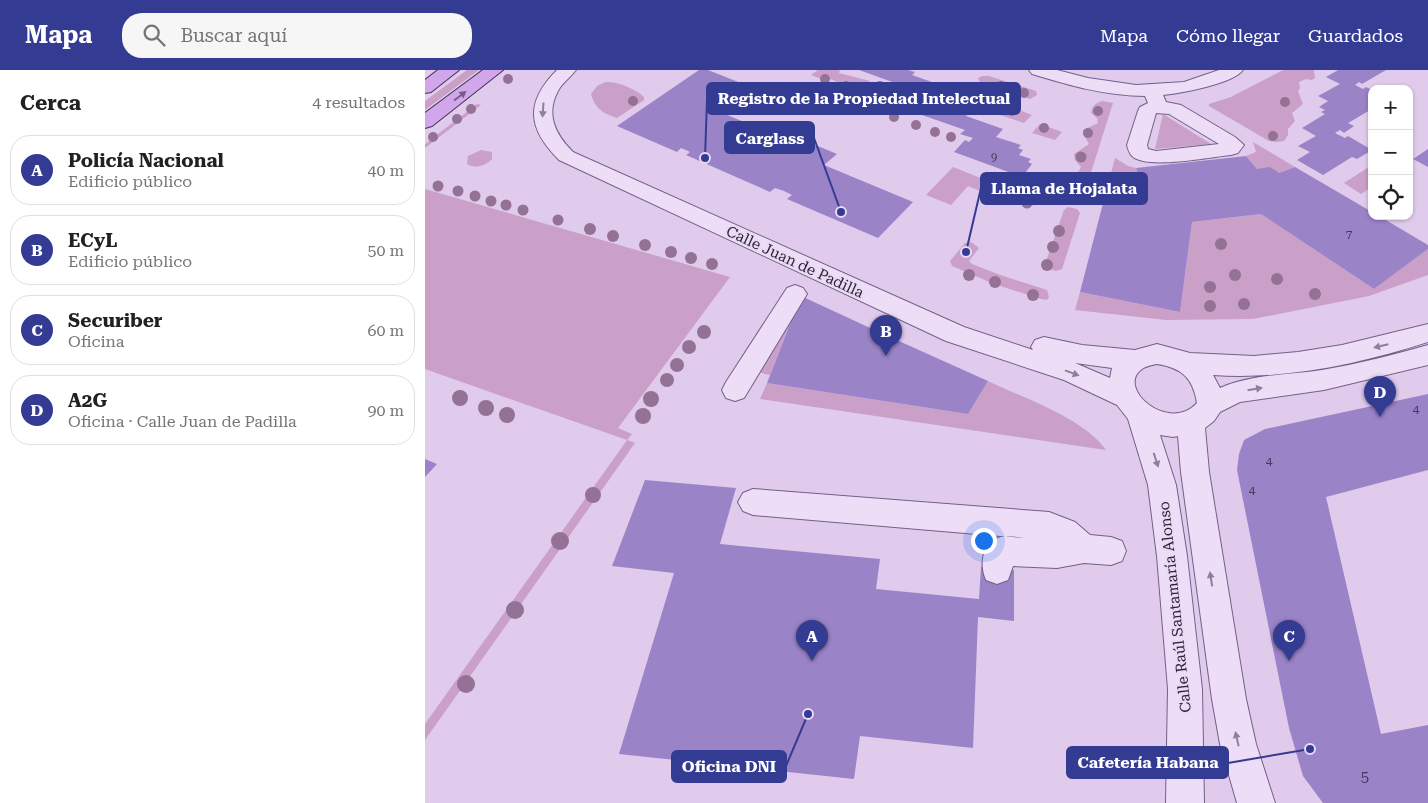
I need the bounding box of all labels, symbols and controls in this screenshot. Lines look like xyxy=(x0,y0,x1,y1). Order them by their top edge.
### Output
search box xyxy=(122,13,472,58)
text: Mapa xyxy=(25,21,92,49)
icon: search xyxy=(140,21,168,49)
text: Buscar aquí xyxy=(180,24,287,47)
text: Mapa xyxy=(1100,25,1148,46)
text: Cómo llegar xyxy=(1176,25,1280,46)
text: Guardados xyxy=(1308,25,1403,46)
callout: Registro de la Propiedad Intelectual xyxy=(707,83,1020,114)
map controls xyxy=(1368,85,1413,220)
button: + xyxy=(1368,85,1413,130)
text: Registro de la Propiedad Intelectual xyxy=(718,89,1011,108)
text: Cerca xyxy=(20,91,81,115)
one-way arrow xyxy=(453,91,467,101)
text: 4 resultados xyxy=(312,93,405,112)
one-way arrow xyxy=(539,103,547,119)
callout: Carglass xyxy=(725,122,814,153)
text: Carglass xyxy=(736,129,804,148)
button: − xyxy=(1368,130,1413,175)
text: Policía Nacional xyxy=(68,149,224,172)
house number: 9 xyxy=(991,151,997,164)
text: A xyxy=(31,161,43,180)
text: 40 m xyxy=(367,161,404,180)
text: Edificio público xyxy=(68,172,192,191)
callout: Llama de Hojalata xyxy=(981,173,1147,204)
button: locate xyxy=(1368,175,1413,220)
text: Llama de Hojalata xyxy=(991,179,1138,198)
street label: Calle Juan de Padilla xyxy=(723,222,867,302)
house number: 7 xyxy=(1346,227,1353,241)
text: ECyL xyxy=(68,229,117,252)
text: B xyxy=(31,241,43,260)
text: 50 m xyxy=(367,241,404,260)
text: Edificio público xyxy=(68,252,192,271)
text: Securiber xyxy=(68,309,163,332)
pin: B xyxy=(870,315,902,356)
text: C xyxy=(31,321,43,340)
text: 60 m xyxy=(367,321,404,340)
text: Oficina xyxy=(68,332,125,351)
one-way arrow xyxy=(1374,342,1389,350)
one-way arrow xyxy=(1065,369,1079,377)
pin: D xyxy=(1364,376,1396,417)
one-way arrow xyxy=(1248,385,1264,393)
text: A2G xyxy=(68,389,107,412)
text: D xyxy=(31,401,43,420)
text: 90 m xyxy=(367,401,404,420)
house number: 4 xyxy=(1413,402,1420,416)
text: Oficina · Calle Juan de Padilla xyxy=(68,412,297,431)
one-way arrow xyxy=(1152,452,1160,467)
house number: 4 xyxy=(1266,454,1273,468)
house number: 4 xyxy=(1249,483,1256,497)
street label: Calle Raúl Santamaría Alonso xyxy=(1155,500,1195,714)
your location xyxy=(971,528,997,554)
one-way arrow xyxy=(1206,571,1214,587)
pin: A xyxy=(796,620,828,661)
pin: C xyxy=(1273,620,1305,661)
one-way arrow xyxy=(1233,732,1241,747)
callout: Cafetería Habana xyxy=(1067,747,1228,778)
callout: Oficina DNI xyxy=(672,751,786,782)
text: Cafetería Habana xyxy=(1077,753,1219,772)
text: Oficina DNI xyxy=(682,757,776,776)
house number: 5 xyxy=(1361,768,1369,786)

